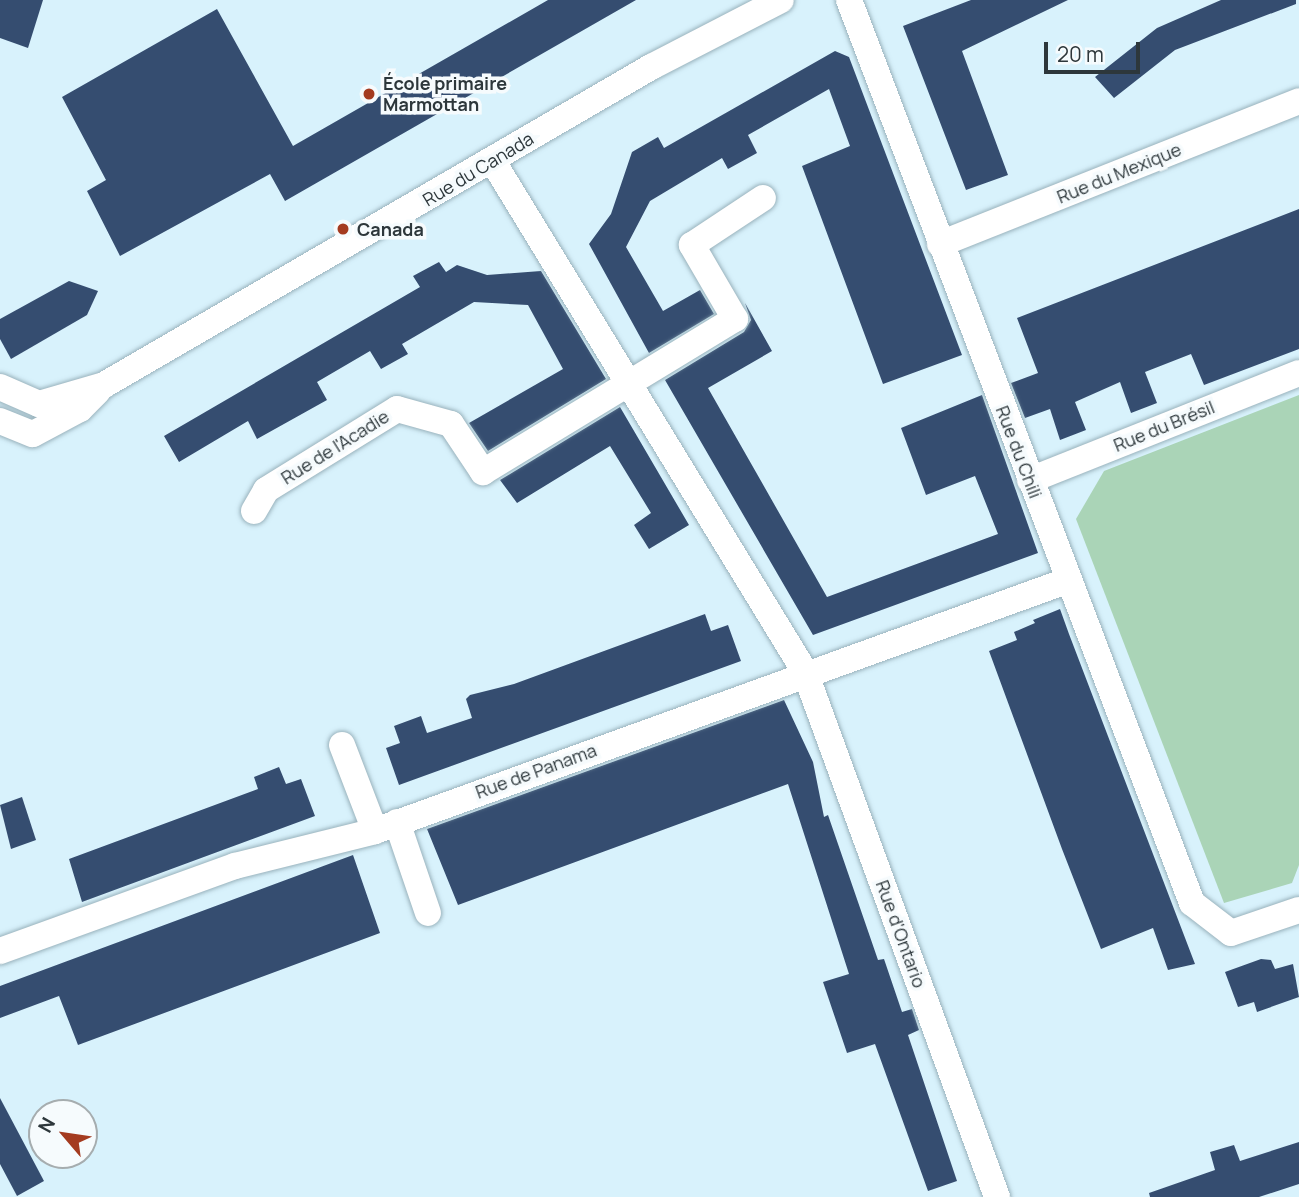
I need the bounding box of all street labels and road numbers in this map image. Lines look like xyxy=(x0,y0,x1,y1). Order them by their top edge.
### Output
street label: Rue du Canada xyxy=(419,127,537,211)
street label: Rue du Mexique xyxy=(1054,138,1184,208)
street label: Rue du Brésil xyxy=(1110,396,1218,456)
street label: Rue du Chili xyxy=(991,403,1047,501)
street label: Rue de l'Acadie xyxy=(277,405,393,489)
street label: Rue de Panama xyxy=(472,739,600,803)
street label: Rue d'Ontario xyxy=(872,877,930,991)

